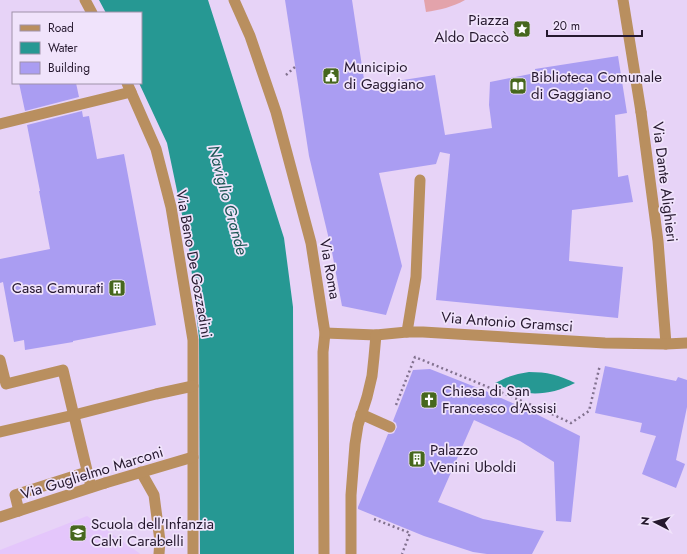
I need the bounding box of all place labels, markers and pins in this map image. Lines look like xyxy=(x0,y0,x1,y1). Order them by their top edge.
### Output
place label: Piazza Aldo Daccò xyxy=(434,9,509,48)
place icon: Piazza Aldo Daccò xyxy=(512,19,532,39)
place label: Municipio di Gaggiano xyxy=(344,56,424,95)
public building icon: Municipio di Gaggiano xyxy=(321,66,341,86)
place label: Biblioteca Comunale di Gaggiano xyxy=(531,66,662,105)
library icon: Biblioteca Comunale di Gaggiano xyxy=(508,76,528,96)
place label: Casa Camurati xyxy=(12,277,104,299)
building icon: Casa Camurati xyxy=(107,278,127,298)
place label: Chiesa di San Francesco d'Assisi xyxy=(442,380,557,419)
church icon: Chiesa di San Francesco d'Assisi xyxy=(419,390,439,410)
place label: Palazzo Venini Uboldi xyxy=(430,439,517,478)
building icon: Palazzo Venini Uboldi xyxy=(407,449,427,469)
place label: Scuola dell'Infanzia Calvi Carabelli xyxy=(91,513,214,552)
school or university icon: Scuola dell'Infanzia Calvi Carabelli xyxy=(68,523,88,543)

